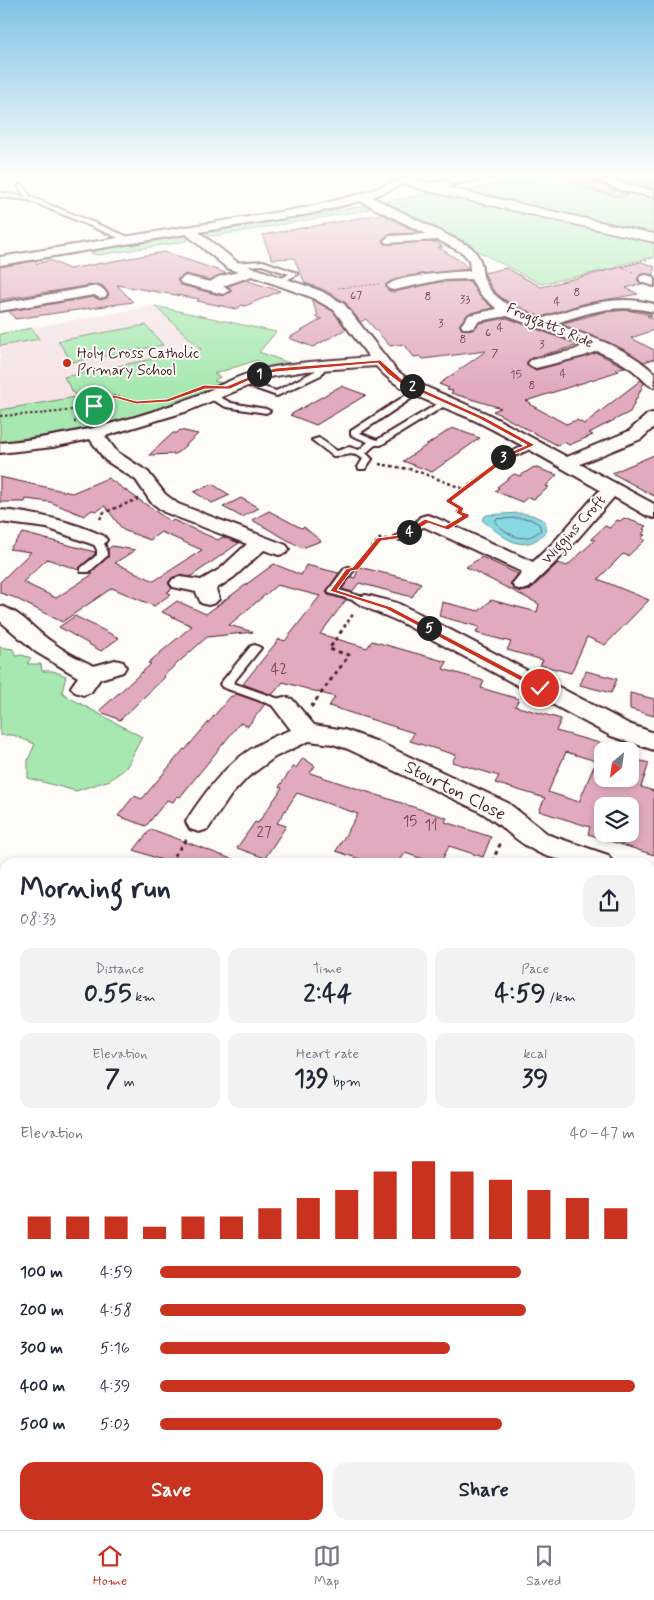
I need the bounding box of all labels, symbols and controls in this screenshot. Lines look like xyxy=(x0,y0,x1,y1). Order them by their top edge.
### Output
house number: 8 xyxy=(574,285,580,301)
house number: 67 xyxy=(350,288,362,304)
house number: 8 xyxy=(425,289,431,305)
house number: 33 xyxy=(460,292,470,308)
house number: 4 xyxy=(554,294,561,310)
street label: Froggatts Ride xyxy=(503,299,597,354)
house number: 3 xyxy=(438,316,444,332)
house number: 4 xyxy=(497,320,504,336)
house number: 6 xyxy=(485,325,491,341)
house number: 8 xyxy=(460,332,466,348)
house number: 3 xyxy=(539,337,545,353)
place label: Holy Cross Catholic Primary School xyxy=(77,344,199,381)
house number: 7 xyxy=(491,346,499,362)
marker: Holy Cross Catholic Primary School xyxy=(61,357,73,369)
pin: 1 xyxy=(246,362,272,386)
text: 1 xyxy=(256,365,263,383)
house number: 4 xyxy=(560,366,567,382)
house number: 15 xyxy=(510,367,522,383)
pin: 2 xyxy=(400,374,424,398)
text: 2 xyxy=(409,377,416,395)
house number: 8 xyxy=(529,378,535,394)
pin xyxy=(73,385,115,427)
icon: arrive xyxy=(80,392,108,420)
pin: 3 xyxy=(490,444,516,470)
text: 3 xyxy=(500,448,507,466)
street label: Wiggins Croft xyxy=(537,491,612,570)
pin: 4 xyxy=(396,520,422,544)
text: 4 xyxy=(405,523,414,541)
pin: 5 xyxy=(416,616,442,640)
text: 5 xyxy=(425,619,434,637)
house number: 42 xyxy=(271,660,287,680)
pin xyxy=(519,667,561,709)
icon: check xyxy=(526,674,554,702)
north arrow xyxy=(594,742,639,788)
map controls xyxy=(594,742,639,842)
street label: Stourton Close xyxy=(400,755,510,827)
button: layers xyxy=(594,797,639,842)
house number: 15 xyxy=(403,812,417,832)
house number: 11 xyxy=(424,816,438,836)
house number: 27 xyxy=(257,823,272,843)
text: Morning run xyxy=(20,871,171,908)
button: share xyxy=(583,875,635,927)
text: 08:33 xyxy=(20,909,56,930)
text: Distance xyxy=(95,960,144,978)
text: Time xyxy=(313,960,342,978)
text: Pace xyxy=(521,960,549,978)
text: 0.55 xyxy=(84,978,131,1011)
text: 2:44 xyxy=(303,978,352,1011)
text: 4:59 xyxy=(494,978,546,1011)
text: km xyxy=(131,988,156,1006)
text: /km xyxy=(546,988,576,1006)
text: Elevation xyxy=(92,1045,147,1063)
text: Heart rate xyxy=(296,1045,359,1063)
text: kcal xyxy=(523,1045,547,1063)
text: 7 xyxy=(105,1063,120,1096)
text: 139 xyxy=(294,1063,329,1096)
text: 39 xyxy=(522,1063,548,1096)
text: m xyxy=(120,1073,135,1091)
text: bpm xyxy=(329,1073,361,1091)
text: Elevation xyxy=(20,1123,83,1144)
text: 40–47 m xyxy=(570,1123,635,1144)
text: 100 m xyxy=(20,1262,63,1283)
text: 4:59 xyxy=(100,1262,133,1283)
text: 200 m xyxy=(20,1300,64,1321)
text: 4:58 xyxy=(100,1300,132,1321)
text: 300 m xyxy=(20,1338,63,1359)
text: 5:16 xyxy=(100,1338,130,1359)
text: 400 m xyxy=(20,1376,65,1397)
text: 4:39 xyxy=(100,1376,130,1397)
text: 500 m xyxy=(20,1414,65,1435)
text: 5:03 xyxy=(100,1414,130,1435)
button: Save xyxy=(20,1462,323,1520)
button: Share xyxy=(333,1462,635,1520)
tab: Home xyxy=(93,1542,127,1590)
tab: Map xyxy=(313,1542,341,1590)
tab: Saved xyxy=(526,1542,561,1590)

